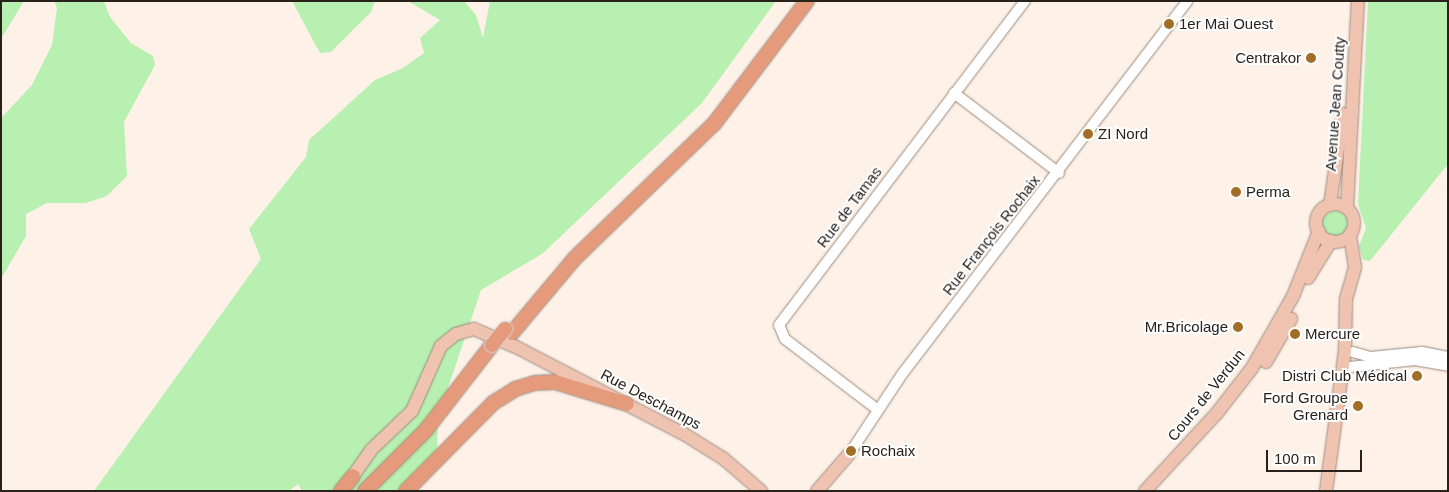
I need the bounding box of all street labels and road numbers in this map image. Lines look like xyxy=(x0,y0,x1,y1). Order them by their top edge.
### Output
street label: Avenue Jean Coutty xyxy=(1321,36,1349,172)
street label: Rue de Tamas xyxy=(813,163,885,251)
street label: Rue François Rochaix xyxy=(938,171,1044,299)
street label: Cours de Verdun xyxy=(1164,346,1248,444)
street label: Rue Deschamps xyxy=(598,365,704,433)

